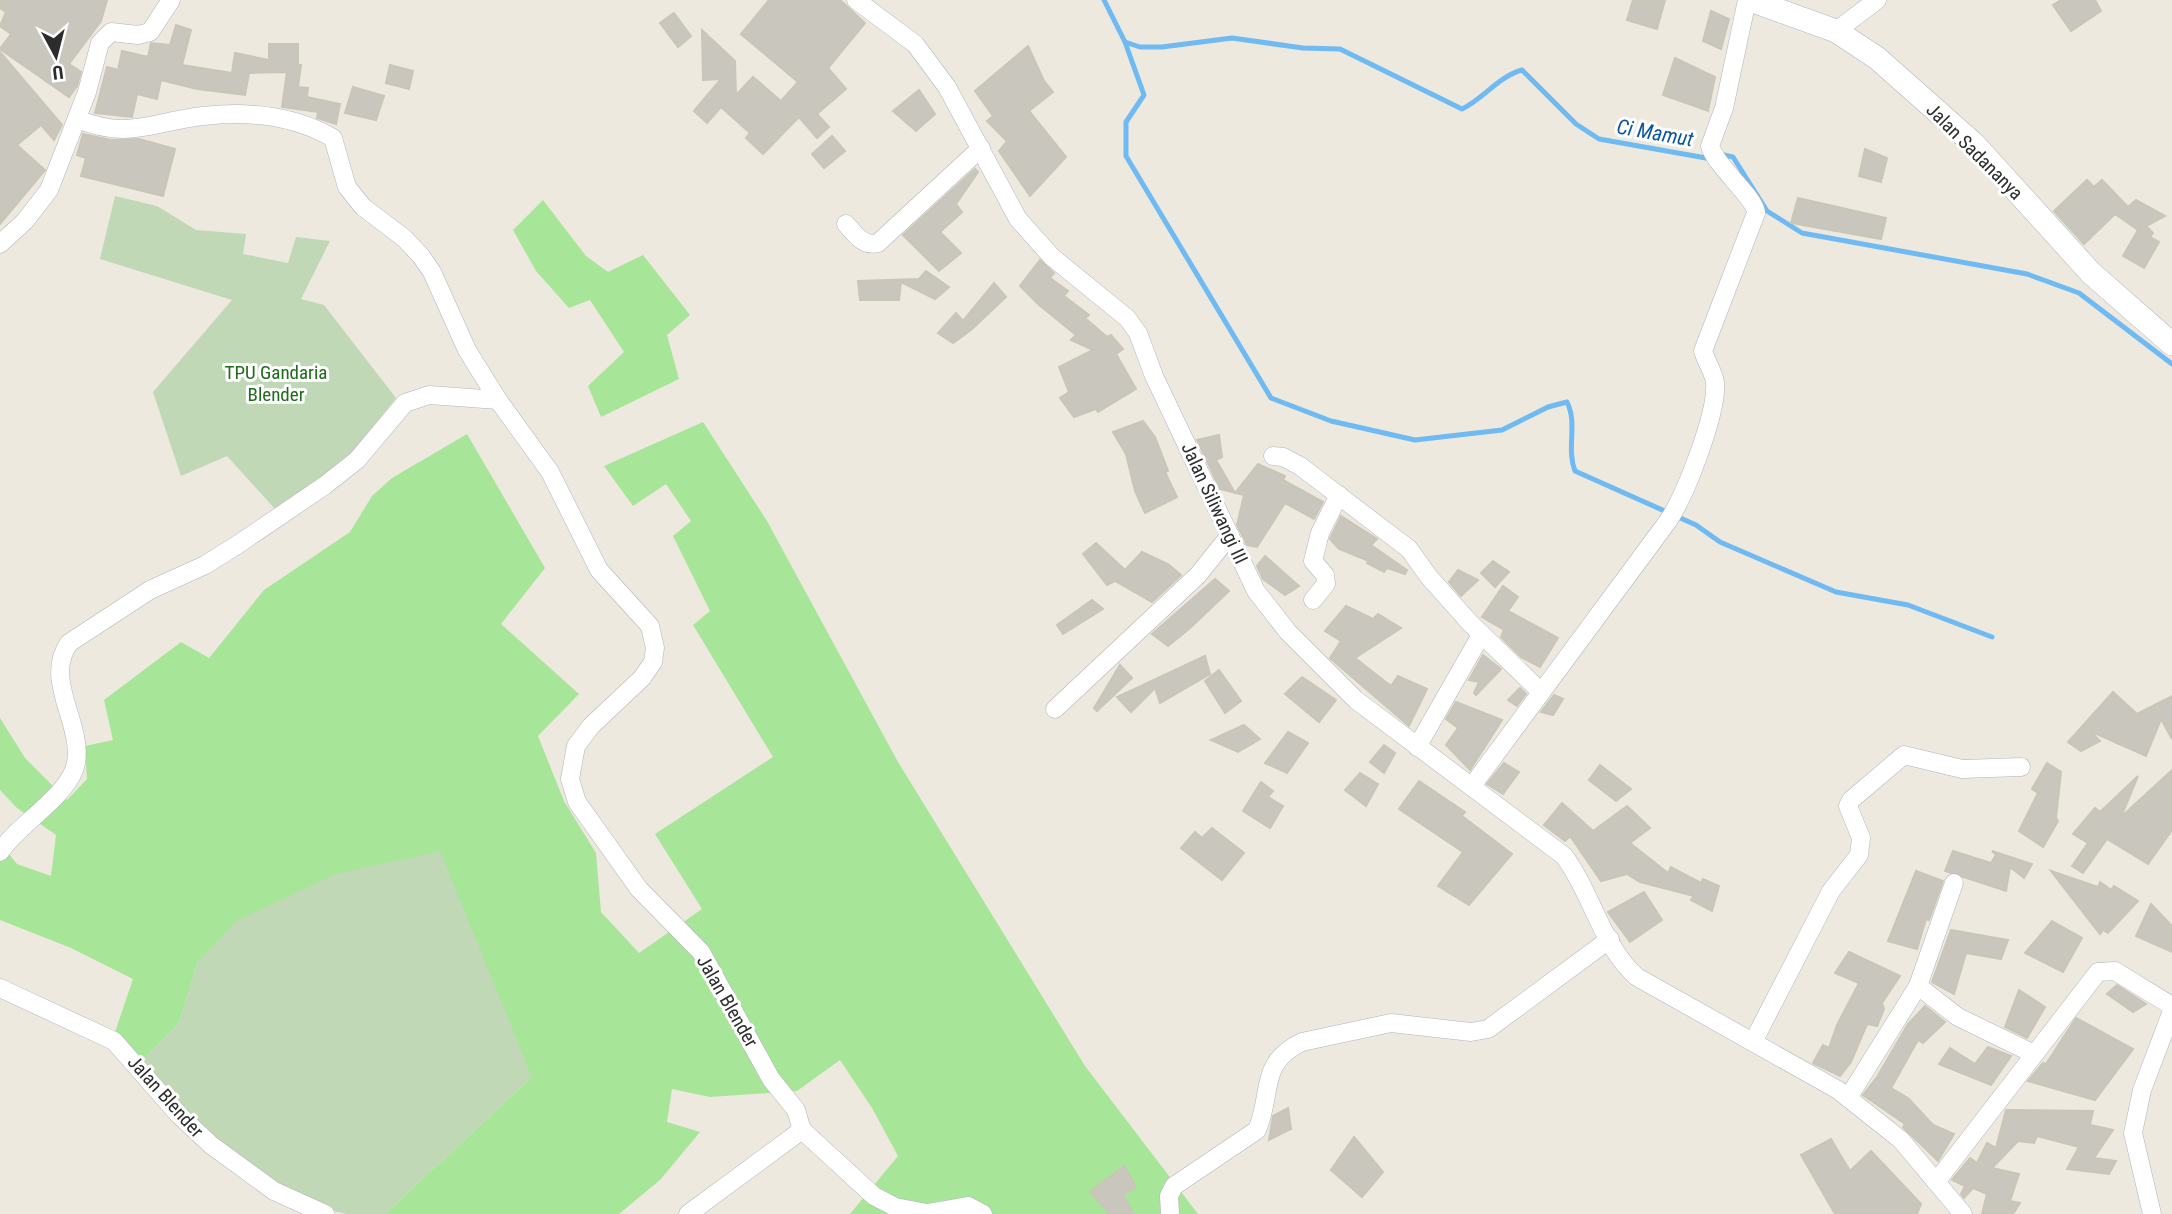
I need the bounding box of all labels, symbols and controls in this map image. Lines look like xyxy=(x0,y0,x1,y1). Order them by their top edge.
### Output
north arrow xyxy=(21,21,91,91)
text: U xyxy=(51,60,65,84)
street label: Jalan Sadananya xyxy=(1922,98,2028,204)
water label: Ci Mamut xyxy=(1615,114,1696,152)
park label: TPU Gandaria Blender xyxy=(225,361,327,406)
street label: Jalan Siliwangi III xyxy=(1176,439,1253,568)
street label: Jalan Blender xyxy=(692,951,763,1051)
street label: Jalan Blender xyxy=(123,1051,209,1142)

